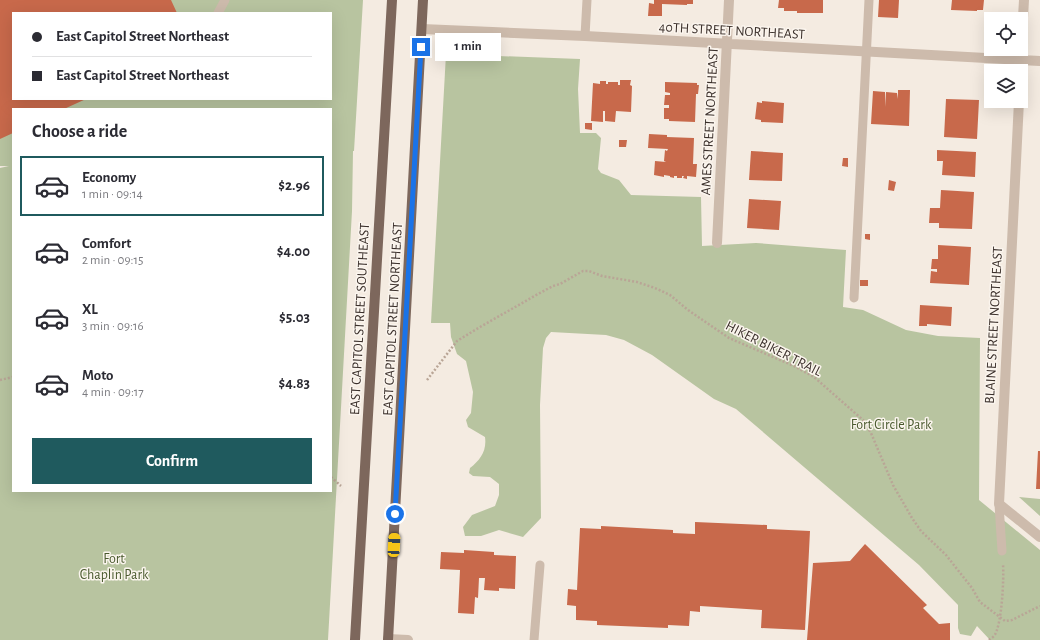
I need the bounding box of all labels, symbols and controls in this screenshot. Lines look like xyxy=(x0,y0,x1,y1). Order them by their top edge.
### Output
map controls xyxy=(984,12,1028,108)
button: locate xyxy=(984,12,1028,56)
street label: 40TH STREET NORTHEAST xyxy=(658,20,806,42)
text: East Capitol Street Northeast xyxy=(56,29,229,44)
callout: 1 min xyxy=(435,33,501,61)
route end xyxy=(412,38,430,56)
text: 1 min xyxy=(454,40,482,53)
street label: AMES STREET NORTHEAST xyxy=(699,46,721,196)
button: layers xyxy=(984,64,1028,108)
text: East Capitol Street Northeast xyxy=(56,68,229,83)
text: Choose a ride xyxy=(32,123,127,141)
icon: car xyxy=(34,168,70,204)
text: Economy xyxy=(82,170,136,185)
text: $2.96 xyxy=(278,178,310,193)
text: 1 min · 09:14 xyxy=(82,188,143,201)
street label: EAST CAPITOL STREET SOUTHEAST xyxy=(348,222,372,415)
street label: EAST CAPITOL STREET NORTHEAST xyxy=(381,222,405,416)
icon: car xyxy=(34,234,70,270)
text: Comfort xyxy=(82,236,131,251)
text: $4.00 xyxy=(277,244,310,259)
street label: BLAINE STREET NORTHEAST xyxy=(983,246,1005,404)
text: 2 min · 09:15 xyxy=(82,254,143,267)
icon: car xyxy=(34,300,70,336)
text: XL xyxy=(82,302,98,317)
text: $5.03 xyxy=(279,310,310,325)
street label: HIKER BIKER TRAIL xyxy=(723,319,824,379)
text: 3 min · 09:16 xyxy=(82,320,144,333)
icon: car xyxy=(34,366,70,402)
text: Moto xyxy=(82,368,114,383)
text: $4.83 xyxy=(278,376,310,391)
text: 4 min · 09:17 xyxy=(82,386,144,399)
park label: Fort Circle Park xyxy=(851,418,932,432)
button: Confirm xyxy=(32,438,312,484)
route start xyxy=(386,505,404,523)
car xyxy=(387,533,401,557)
park label: Fort Chaplin Park xyxy=(80,552,149,582)

